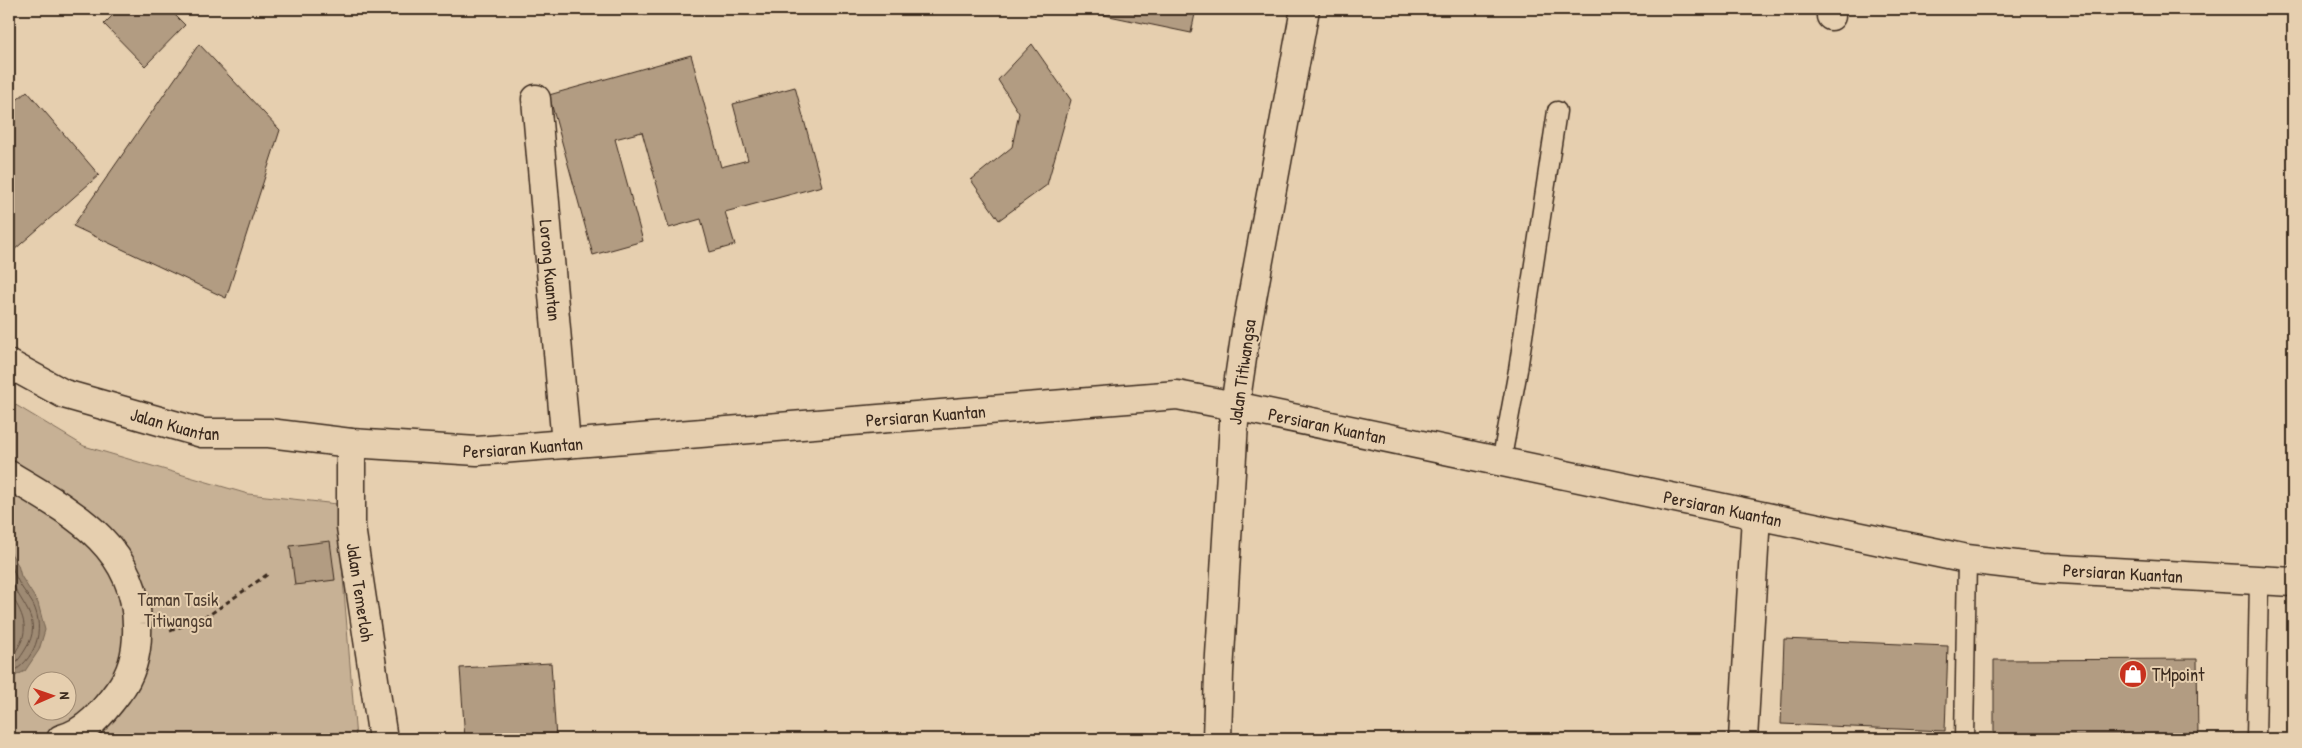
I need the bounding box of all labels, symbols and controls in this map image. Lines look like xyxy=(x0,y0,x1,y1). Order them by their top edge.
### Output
street label: Lorong Kuantan xyxy=(534,219,568,322)
street label: Jalan Titiwangsa xyxy=(1222,318,1262,426)
street label: Persiaran Kuantan xyxy=(865,398,987,432)
street label: Jalan Kuantan xyxy=(128,401,219,446)
street label: Persiaran Kuantan xyxy=(1266,401,1389,450)
street label: Persiaran Kuantan xyxy=(462,430,584,464)
street label: Persiaran Kuantan xyxy=(1661,483,1784,533)
street label: Jalan Temerloh xyxy=(341,541,381,644)
street label: Persiaran Kuantan xyxy=(2062,557,2184,588)
park label: Taman Tasik Titiwangsa xyxy=(138,587,219,633)
shop icon: TMpoint xyxy=(2118,659,2148,689)
place label: TMpoint xyxy=(2152,662,2205,687)
north arrow xyxy=(28,670,78,720)
text: N xyxy=(56,691,75,700)

